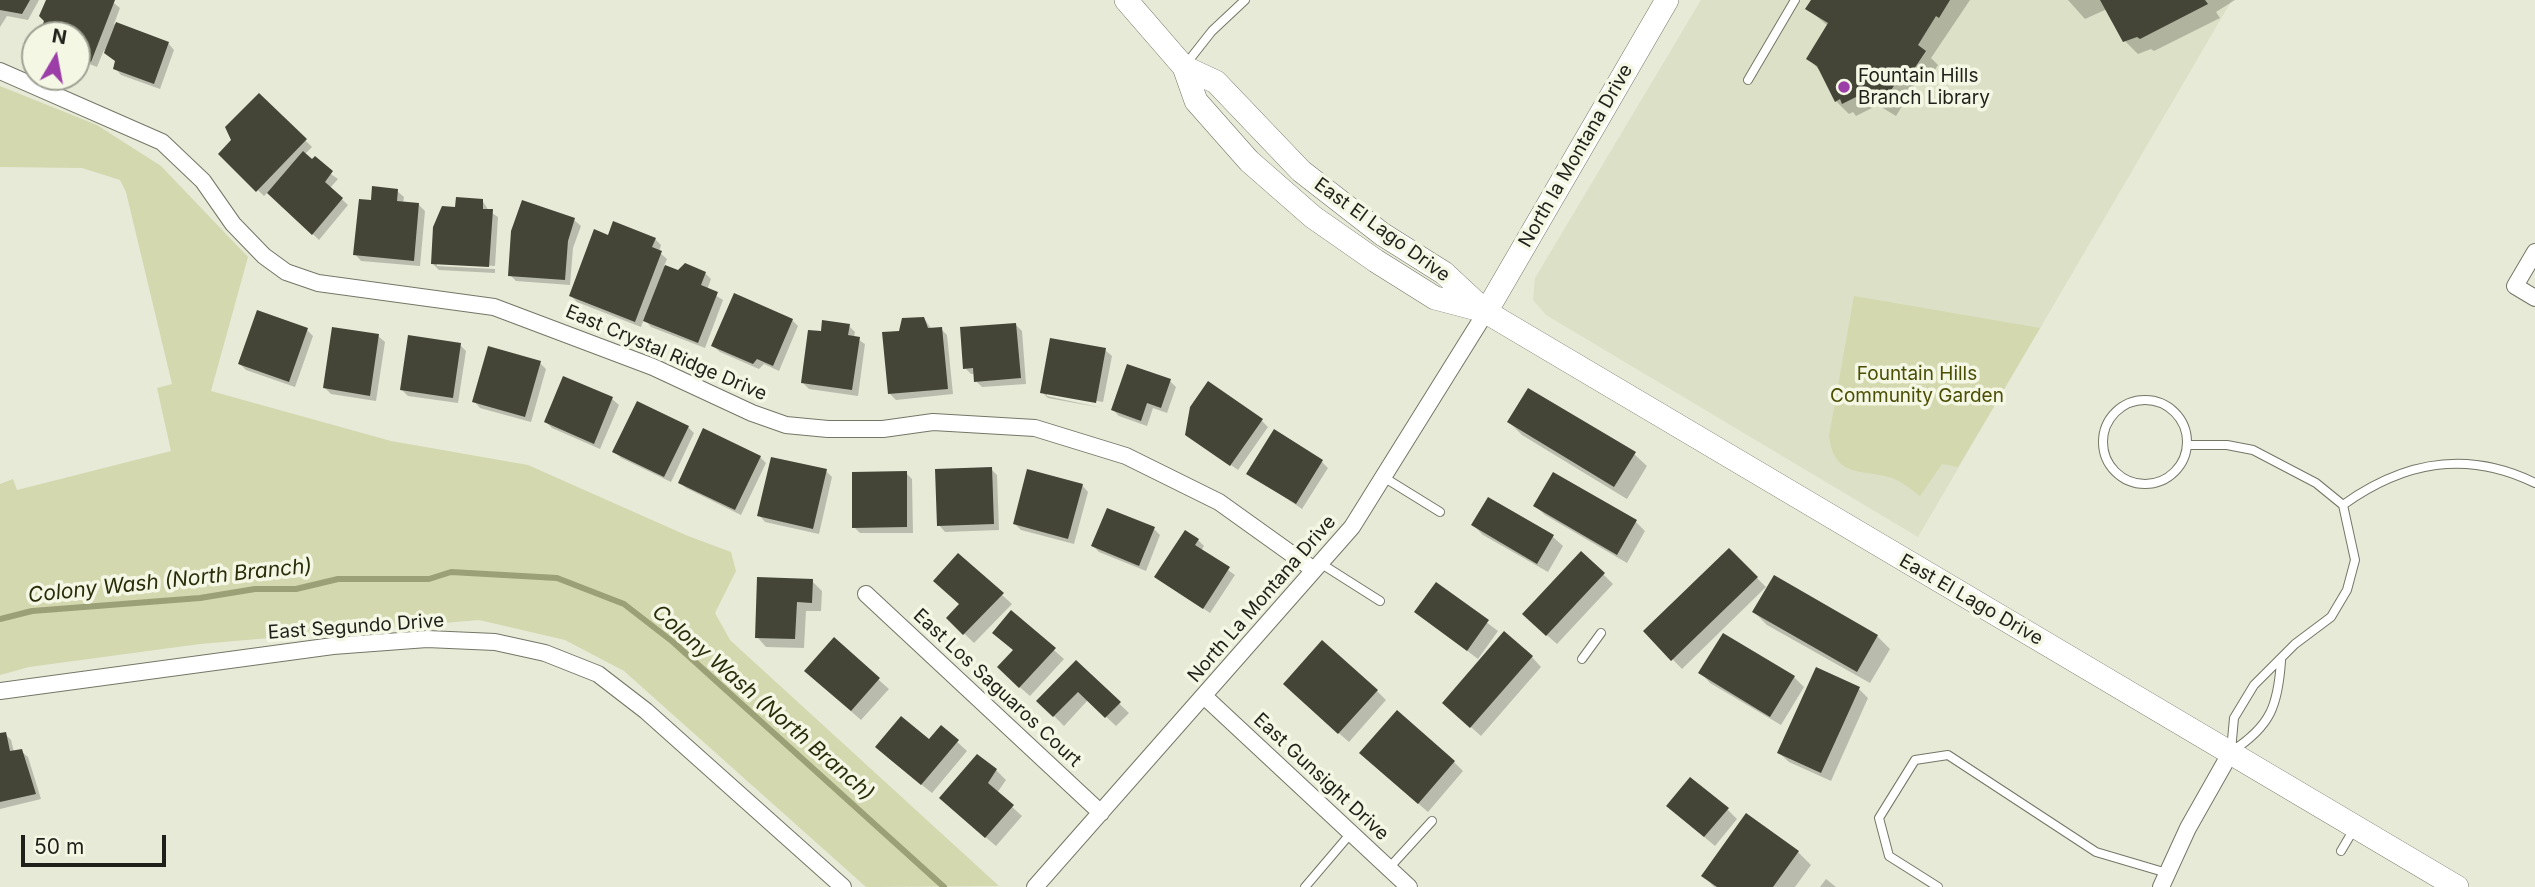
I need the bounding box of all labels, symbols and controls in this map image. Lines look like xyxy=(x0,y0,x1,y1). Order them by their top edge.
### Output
north arrow xyxy=(21,21,91,91)
text: N xyxy=(50,24,69,49)
street label: North la Montana Drive xyxy=(1514,60,1638,252)
place label: Fountain Hills Branch Library xyxy=(1858,65,1990,109)
marker: Fountain Hills Branch Library xyxy=(1836,79,1852,95)
street label: East El Lago Drive xyxy=(1310,173,1454,287)
street label: East Crystal Ridge Drive xyxy=(562,300,770,406)
park label: Fountain Hills Community Garden xyxy=(1830,363,2004,407)
street label: North La Montana Drive xyxy=(1183,511,1341,687)
street label: East El Lago Drive xyxy=(1895,550,2047,650)
water label: Colony Wash (North Branch) xyxy=(27,554,313,608)
water label: Colony Wash (North Branch) xyxy=(647,600,879,806)
street label: East Los Saguaros Court xyxy=(908,604,1086,772)
street label: East Segundo Drive xyxy=(267,609,445,645)
street label: East Gunsight Drive xyxy=(1249,708,1393,846)
scale bar xyxy=(24,820,170,864)
text: 50 m xyxy=(34,834,84,859)

